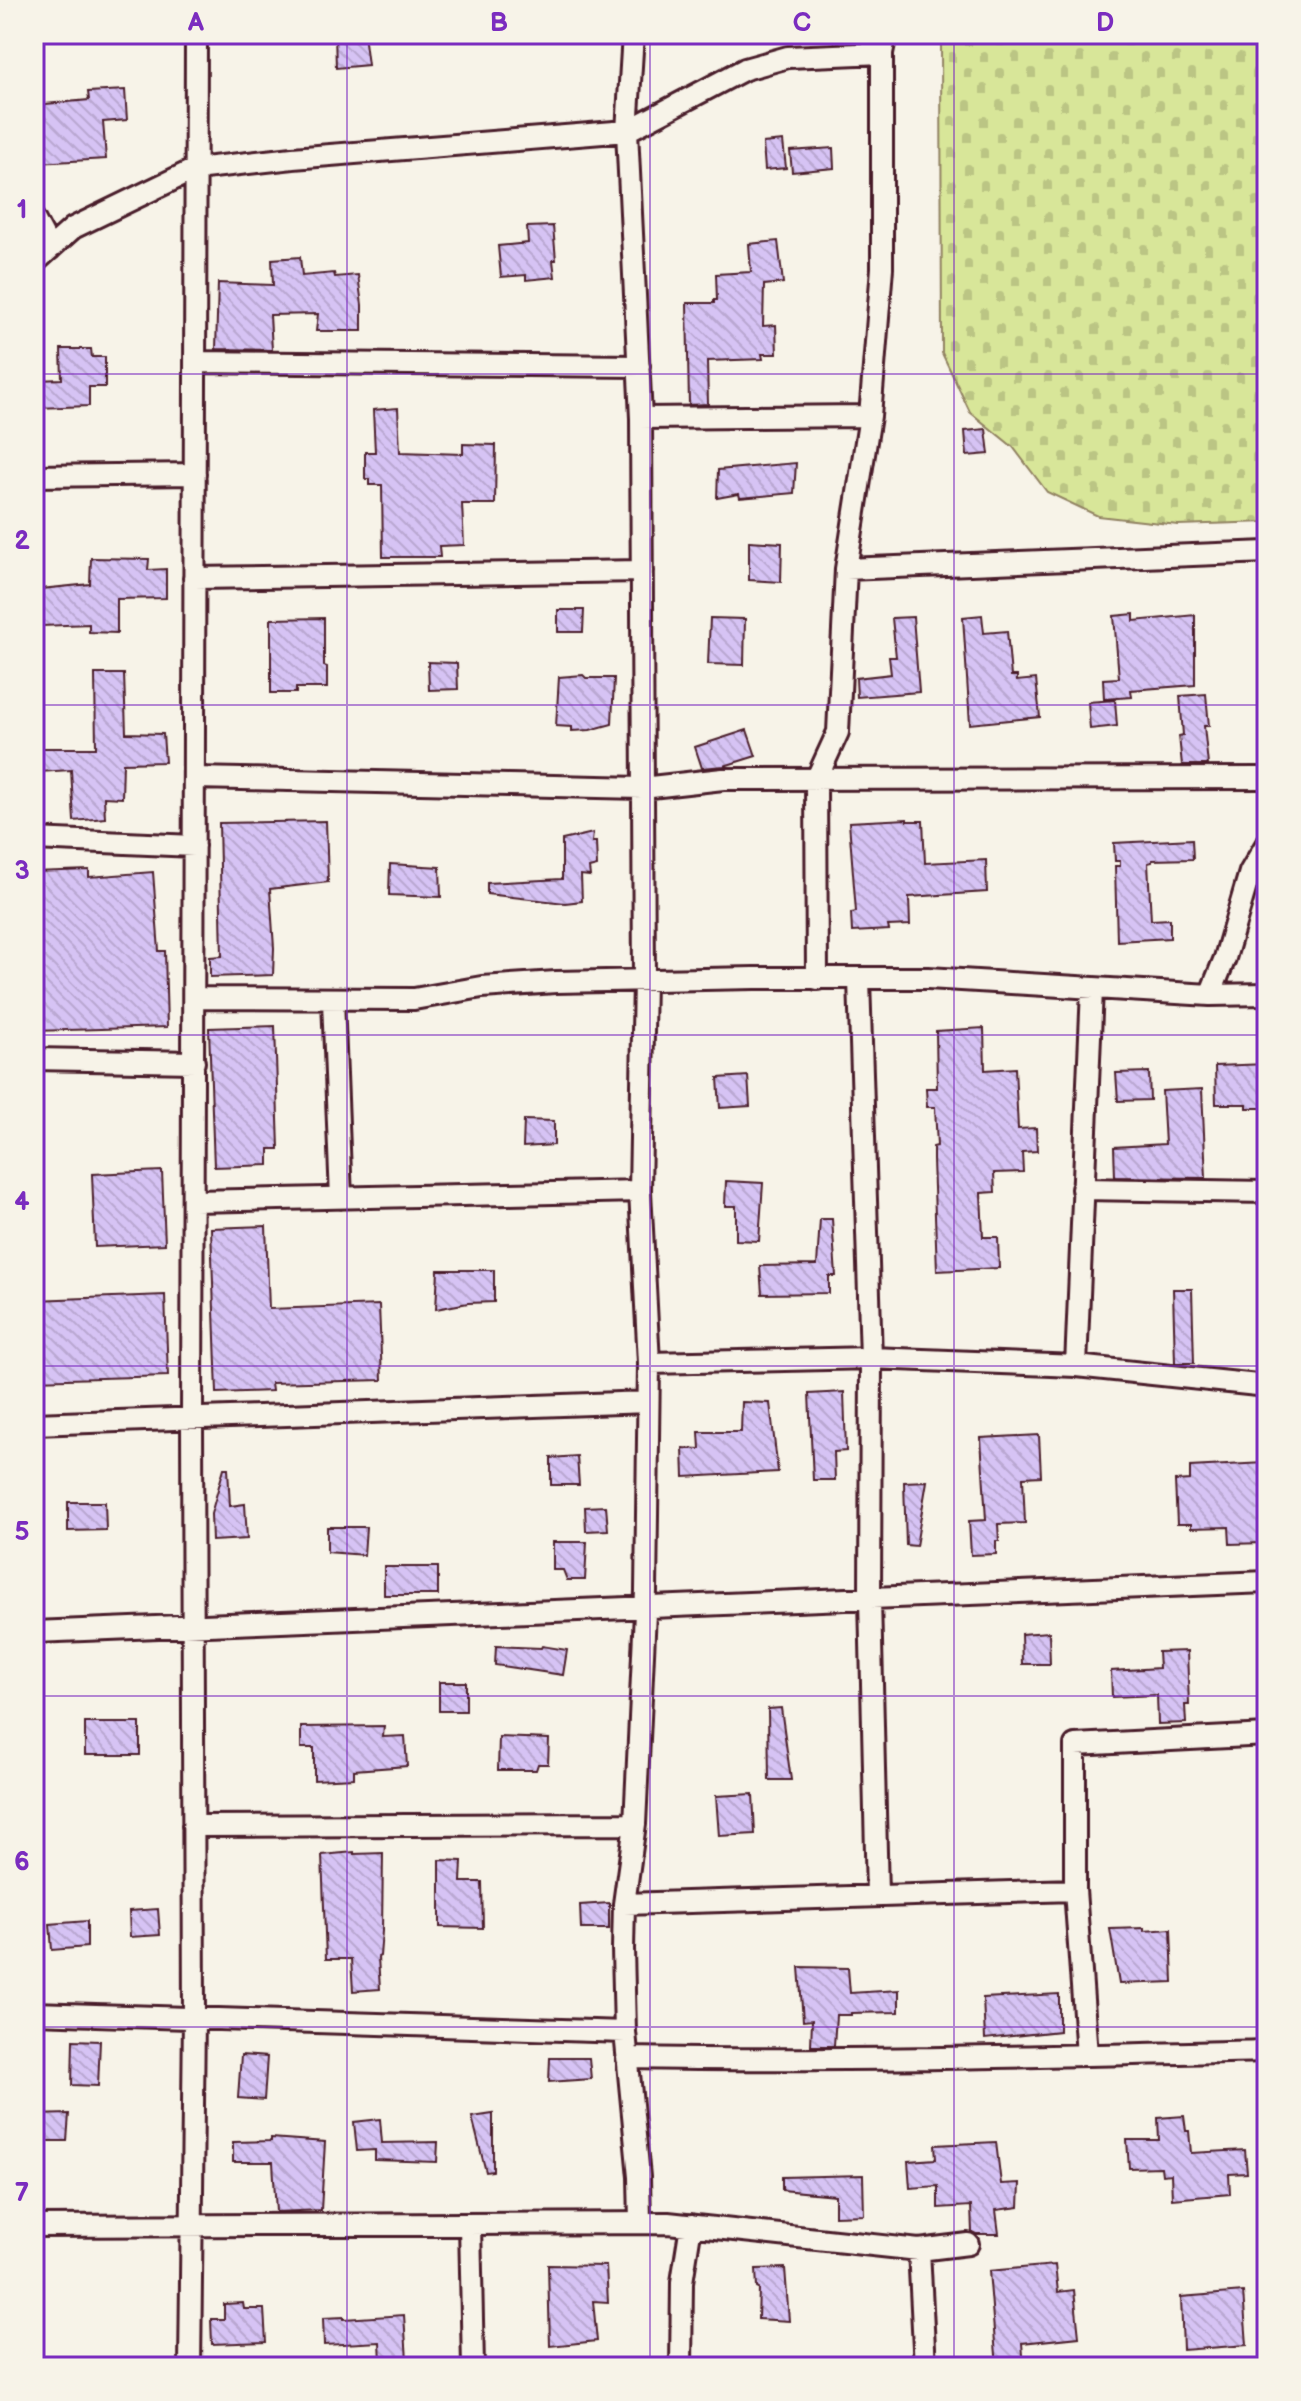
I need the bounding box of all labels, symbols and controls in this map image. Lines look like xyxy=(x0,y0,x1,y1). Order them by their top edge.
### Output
text: A xyxy=(187,8,204,39)
text: B xyxy=(490,8,508,39)
text: C xyxy=(793,8,811,39)
text: D xyxy=(1096,8,1114,39)
text: 1 xyxy=(17,195,27,226)
text: 2 xyxy=(14,526,30,557)
text: 3 xyxy=(14,856,30,887)
text: 4 xyxy=(14,1187,30,1218)
text: 5 xyxy=(14,1517,30,1548)
text: 6 xyxy=(14,1847,30,1878)
text: 7 xyxy=(15,2178,29,2209)

